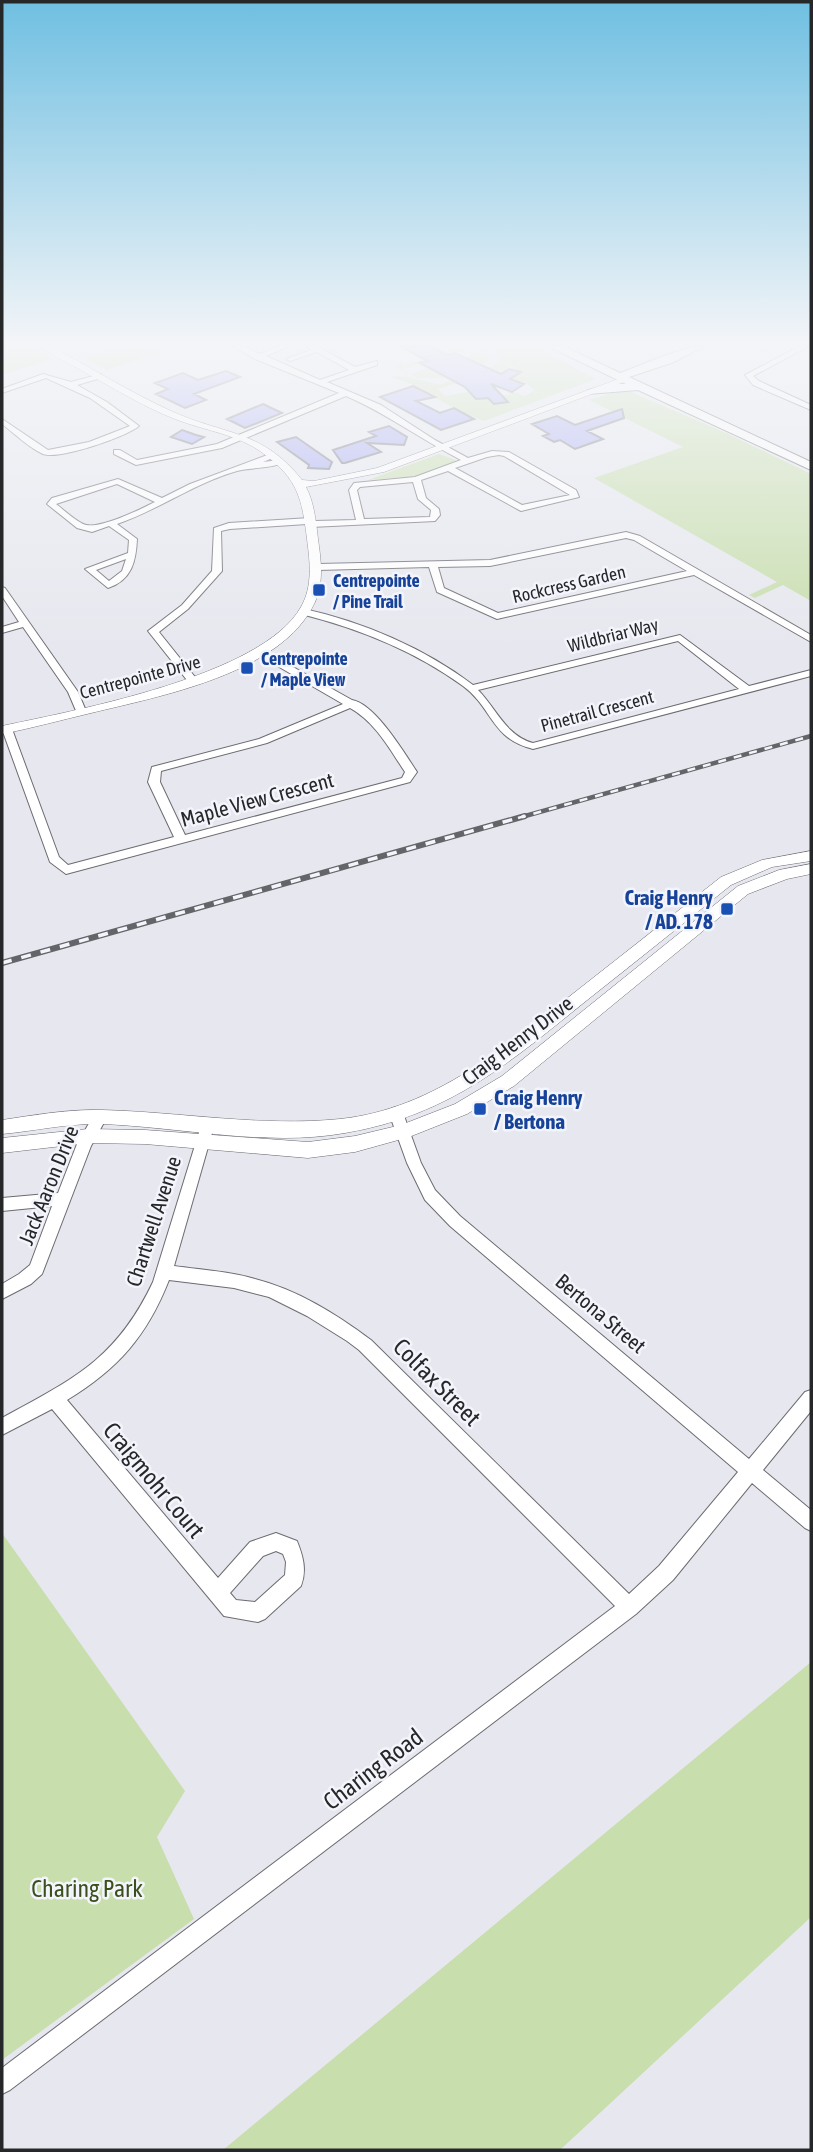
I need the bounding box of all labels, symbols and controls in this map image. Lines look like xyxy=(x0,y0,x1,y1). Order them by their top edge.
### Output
street label: Rockcress Garden xyxy=(510,561,628,607)
place label: Centrepointe / Pine Trail xyxy=(333,570,420,612)
marker: Centrepointe / Pine Trail xyxy=(311,582,327,598)
street label: Wildbriar Way xyxy=(565,614,661,656)
place label: Centrepointe / Maple View xyxy=(261,648,348,690)
street label: Centrepointe Drive xyxy=(77,651,203,703)
marker: Centrepointe / Maple View xyxy=(239,660,255,676)
street label: Pinetrail Crescent xyxy=(538,686,656,736)
street label: Maple View Crescent xyxy=(178,767,336,831)
place label: Craig Henry / AD. 178 xyxy=(625,885,713,933)
marker: Craig Henry / AD. 178 xyxy=(719,901,735,917)
street label: Craig Henry Drive xyxy=(457,991,577,1089)
place label: Craig Henry / Bertona xyxy=(494,1085,583,1133)
marker: Craig Henry / Bertona xyxy=(472,1101,488,1117)
street label: Jack Aaron Drive xyxy=(13,1122,83,1248)
street label: Chartwell Avenue xyxy=(121,1153,185,1289)
street label: Bertona Street xyxy=(551,1268,651,1358)
street label: Colfax Street xyxy=(388,1333,486,1431)
street label: Craigmohr Court xyxy=(98,1417,210,1543)
street label: Charing Road xyxy=(318,1723,428,1815)
park label: Charing Park xyxy=(31,1875,143,1902)

